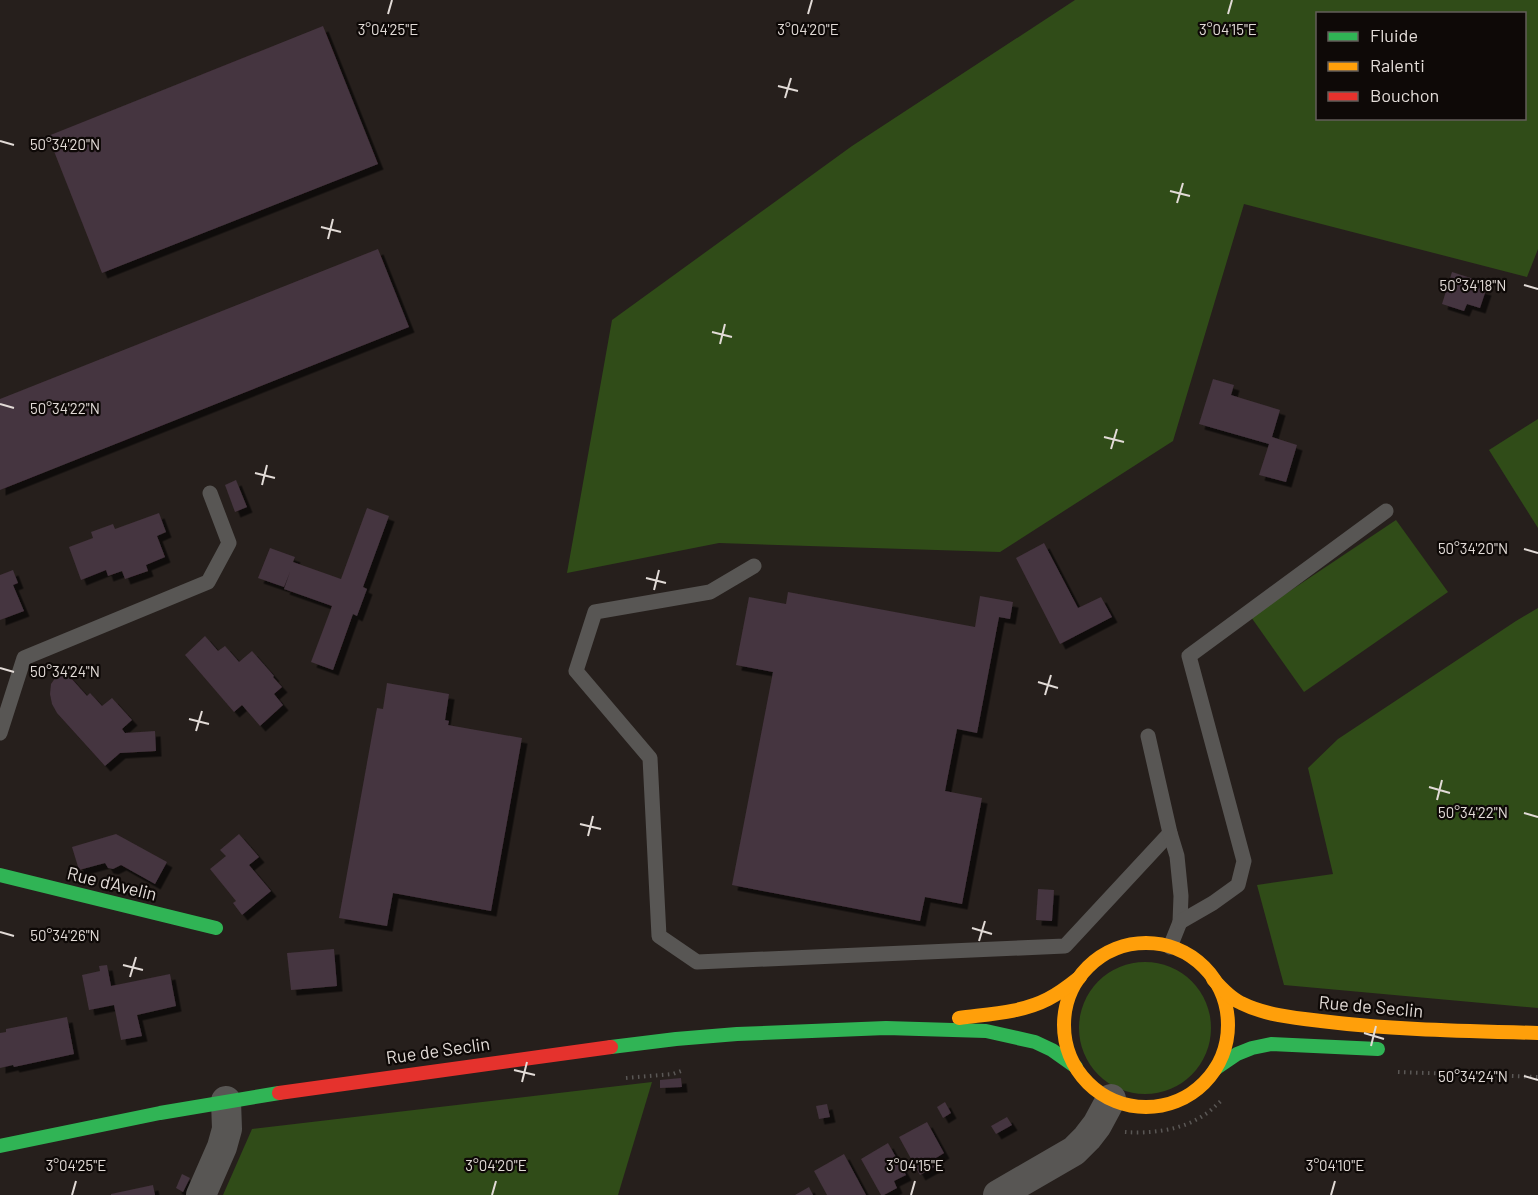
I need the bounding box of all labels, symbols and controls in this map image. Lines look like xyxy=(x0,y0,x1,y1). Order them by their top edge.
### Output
legend xyxy=(1316,12,1526,120)
text: 3°04'25"E xyxy=(358,20,418,38)
text: 3°04'20"E xyxy=(777,20,839,38)
text: 3°04'15"E xyxy=(1199,20,1257,38)
text: Fluide xyxy=(1370,24,1418,46)
text: Ralenti xyxy=(1370,54,1425,76)
text: Bouchon xyxy=(1370,84,1439,106)
text: 50°34'20"N xyxy=(30,135,100,153)
text: 50°34'18"N xyxy=(1440,276,1506,294)
text: 50°34'22"N xyxy=(30,399,100,417)
text: 50°34'20"N xyxy=(1438,539,1508,557)
text: 50°34'24"N xyxy=(30,662,100,680)
text: 50°34'22"N xyxy=(1438,803,1508,821)
street label: Rue d'Avelin xyxy=(65,861,159,905)
text: 50°34'26"N xyxy=(30,926,100,944)
street label: Rue de Seclin xyxy=(1318,990,1424,1022)
street label: Rue de Seclin xyxy=(384,1032,491,1068)
text: 50°34'24"N xyxy=(1438,1067,1508,1085)
text: 3°04'25"E xyxy=(46,1156,106,1174)
text: 3°04'20"E xyxy=(465,1156,527,1174)
text: 3°04'15"E xyxy=(886,1156,944,1174)
text: 3°04'10"E xyxy=(1306,1156,1364,1174)

